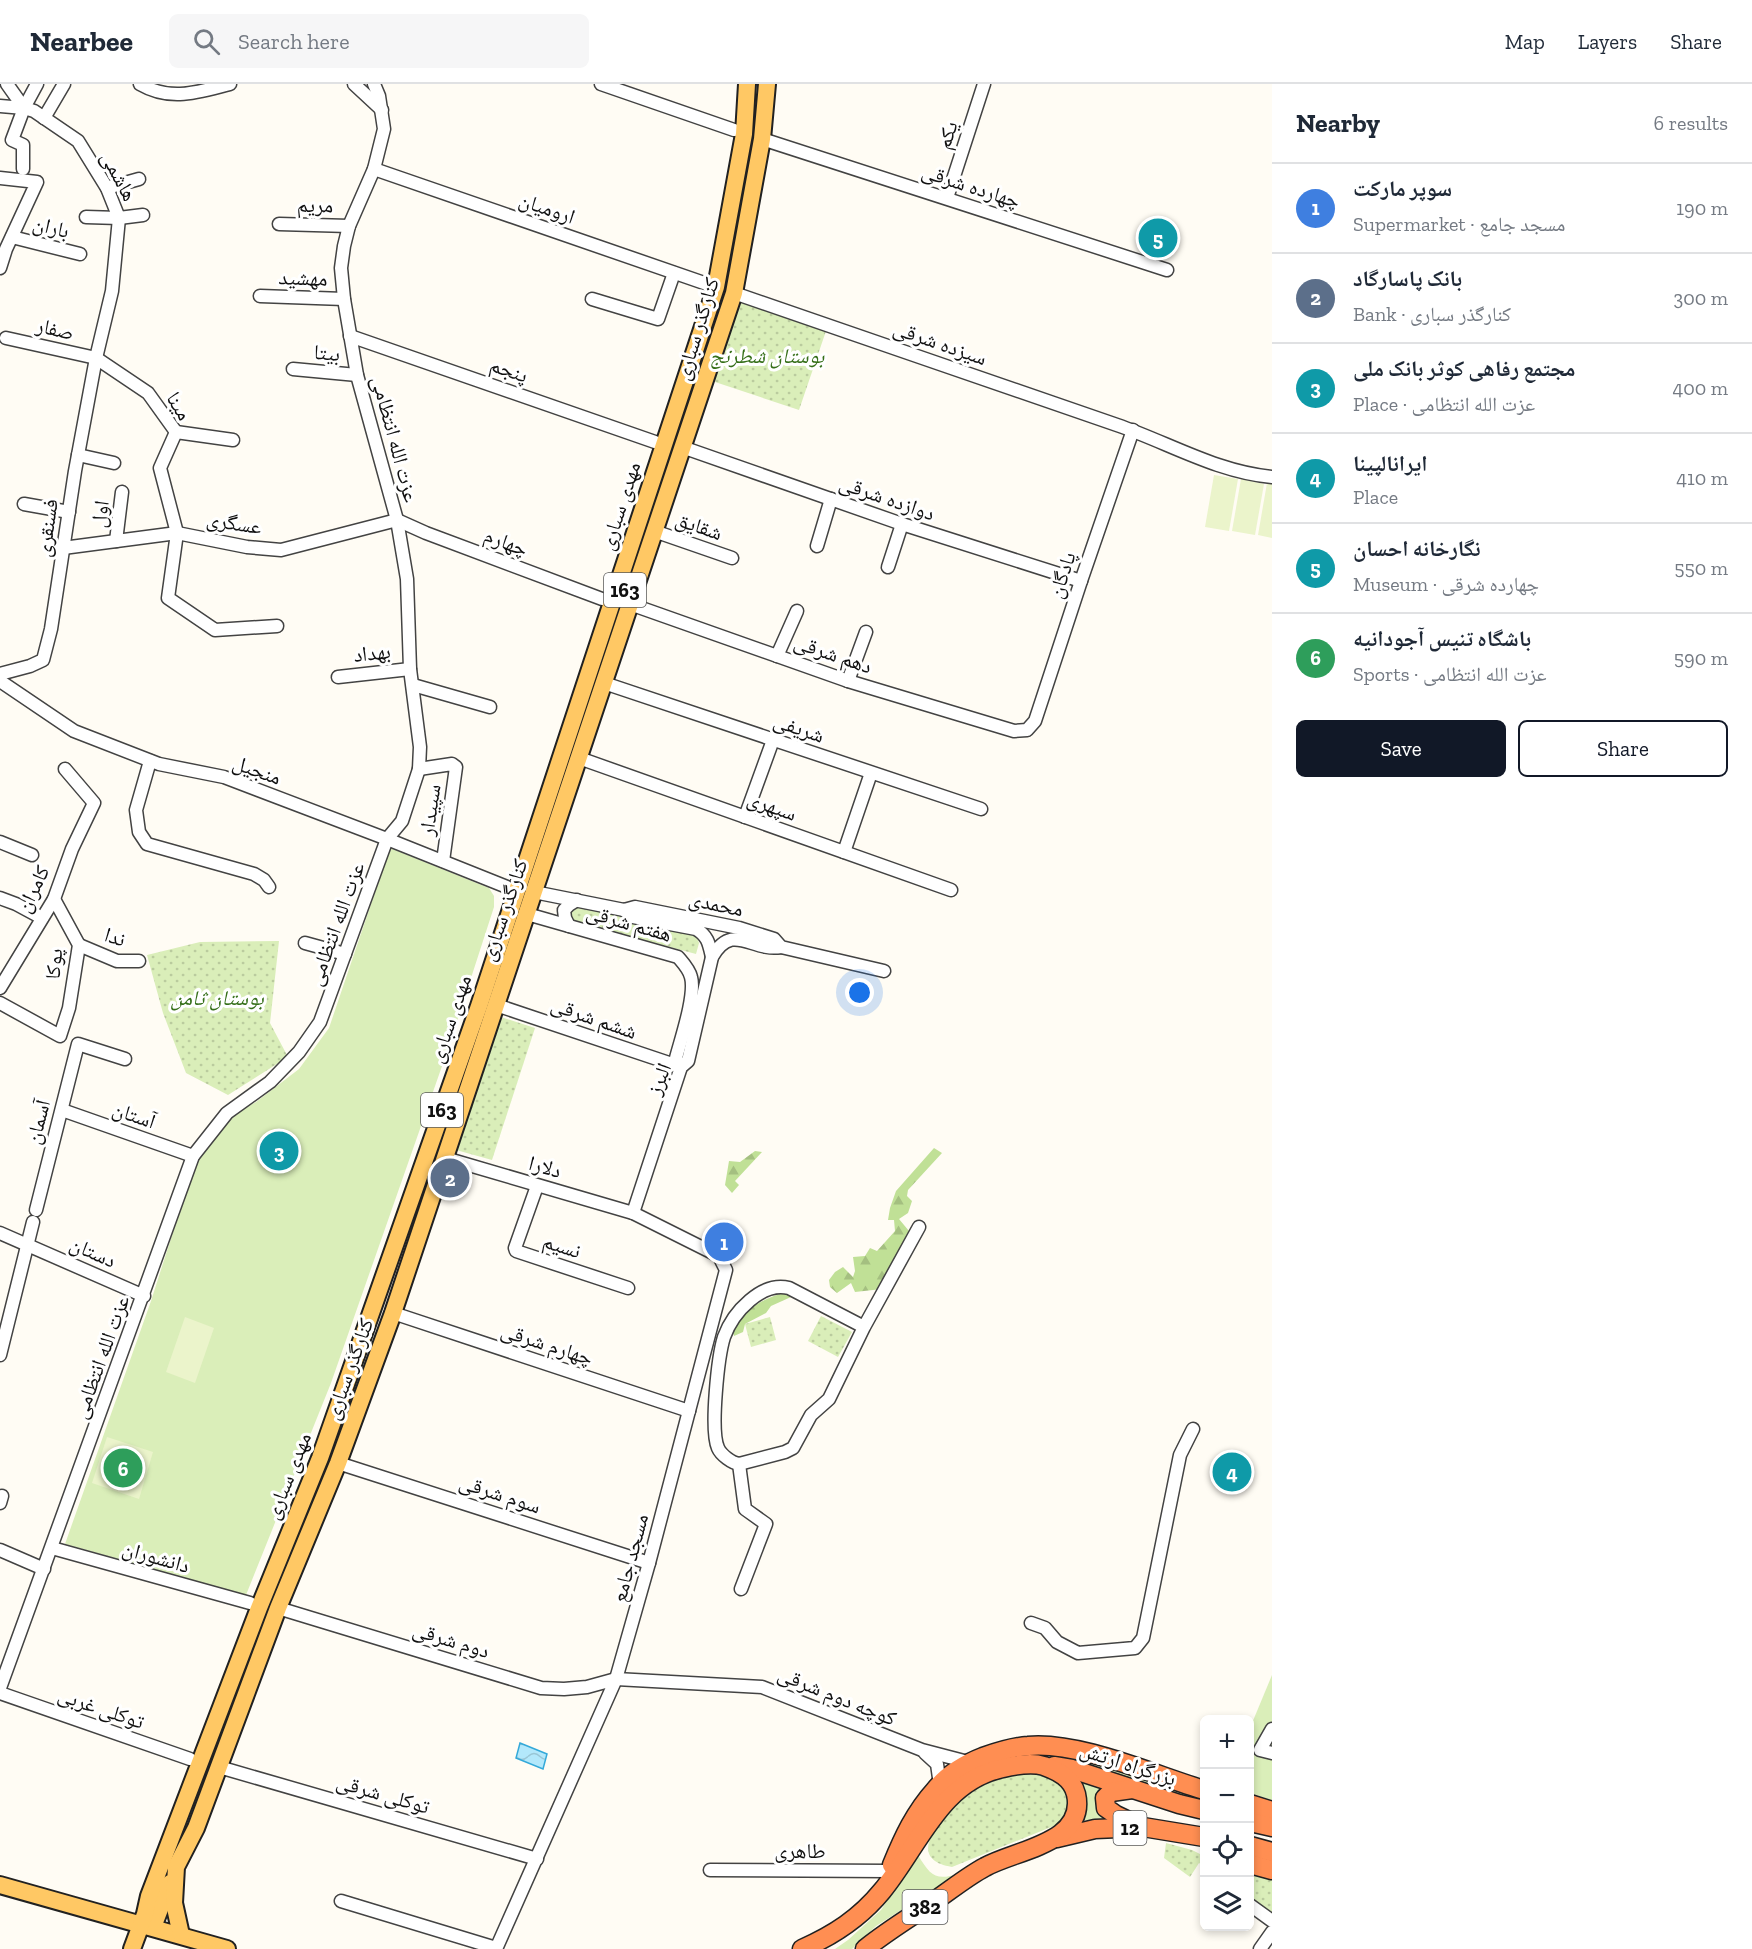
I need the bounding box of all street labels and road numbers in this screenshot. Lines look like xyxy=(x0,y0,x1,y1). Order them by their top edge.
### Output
street label: یکم xyxy=(930,118,965,153)
street label: هاشمی xyxy=(95,147,143,205)
street label: چهارده شرقی xyxy=(918,158,1024,214)
street label: ارومیان xyxy=(516,186,579,229)
street label: مریم xyxy=(297,192,333,219)
street label: باران xyxy=(30,210,72,243)
street label: مهشید xyxy=(278,264,328,291)
street label: کنارگذر سباری xyxy=(669,274,724,383)
street label: صفار xyxy=(33,312,76,345)
street label: سیزده شرقی xyxy=(890,315,990,371)
street label: بیتا xyxy=(313,339,341,366)
street label: پنجم xyxy=(486,351,531,389)
street label: عزت الله انتظامی xyxy=(366,373,424,505)
street label: مینا xyxy=(161,387,198,424)
street label: مهدی سباری xyxy=(593,458,646,553)
street label: دوازده شرقی xyxy=(836,470,938,526)
street label: فسنقری xyxy=(30,497,63,559)
street label: اول xyxy=(85,499,114,529)
street label: عسگری xyxy=(205,506,264,539)
street label: شقایق xyxy=(672,506,726,546)
street label: چهارم xyxy=(480,522,532,563)
street label: پادگان xyxy=(1042,548,1081,601)
road number: 163 xyxy=(604,573,646,607)
street label: دهم شرقی xyxy=(790,629,875,680)
street label: بهداد xyxy=(352,638,392,667)
street label: شریفی xyxy=(770,707,828,749)
street label: منجیل xyxy=(229,749,285,791)
street label: سپیدار xyxy=(413,782,446,838)
street label: سپهری xyxy=(744,785,800,826)
street label: کنارگذر سباری xyxy=(474,855,533,964)
street label: عزت الله انتظامی xyxy=(302,858,371,989)
street label: کامران xyxy=(10,861,55,916)
street label: محمدی xyxy=(687,886,746,921)
street label: هفتم شرقی xyxy=(583,898,675,949)
street label: ندا xyxy=(101,921,129,952)
street label: پوکا xyxy=(40,947,67,981)
street label: مهدی سباری xyxy=(423,971,476,1066)
street label: ششم شرقی xyxy=(547,991,640,1046)
street label: البرز xyxy=(641,1059,676,1099)
road number: 163 xyxy=(421,1093,463,1127)
street label: آسمان xyxy=(20,1096,55,1147)
street label: آستان xyxy=(109,1096,160,1134)
street label: دلارا xyxy=(526,1150,564,1183)
street label: نسیم xyxy=(539,1228,584,1265)
street label: دستان xyxy=(66,1230,120,1273)
street label: عزت الله انتظامی xyxy=(67,1291,136,1422)
street label: کنارگذر سباری xyxy=(319,1314,379,1423)
street label: چهارم شرقی xyxy=(497,1317,596,1372)
street label: مهدی سباری xyxy=(259,1429,316,1523)
street label: سوم شرقی xyxy=(456,1469,544,1520)
street label: مسجد جامع xyxy=(606,1511,654,1605)
street label: دانشوران xyxy=(120,1535,193,1578)
street label: دوم شرقی xyxy=(409,1616,493,1665)
street label: کوچه دوم شرقی xyxy=(774,1660,900,1733)
street label: توکلی غربی xyxy=(55,1681,147,1735)
street label: بزرگراه ارتش xyxy=(1077,1736,1179,1792)
street label: توکلی شرقی xyxy=(333,1768,433,1820)
road number: 12 xyxy=(1114,1811,1146,1845)
street label: طاهری xyxy=(774,1838,826,1863)
road number: 382 xyxy=(902,1890,948,1924)

